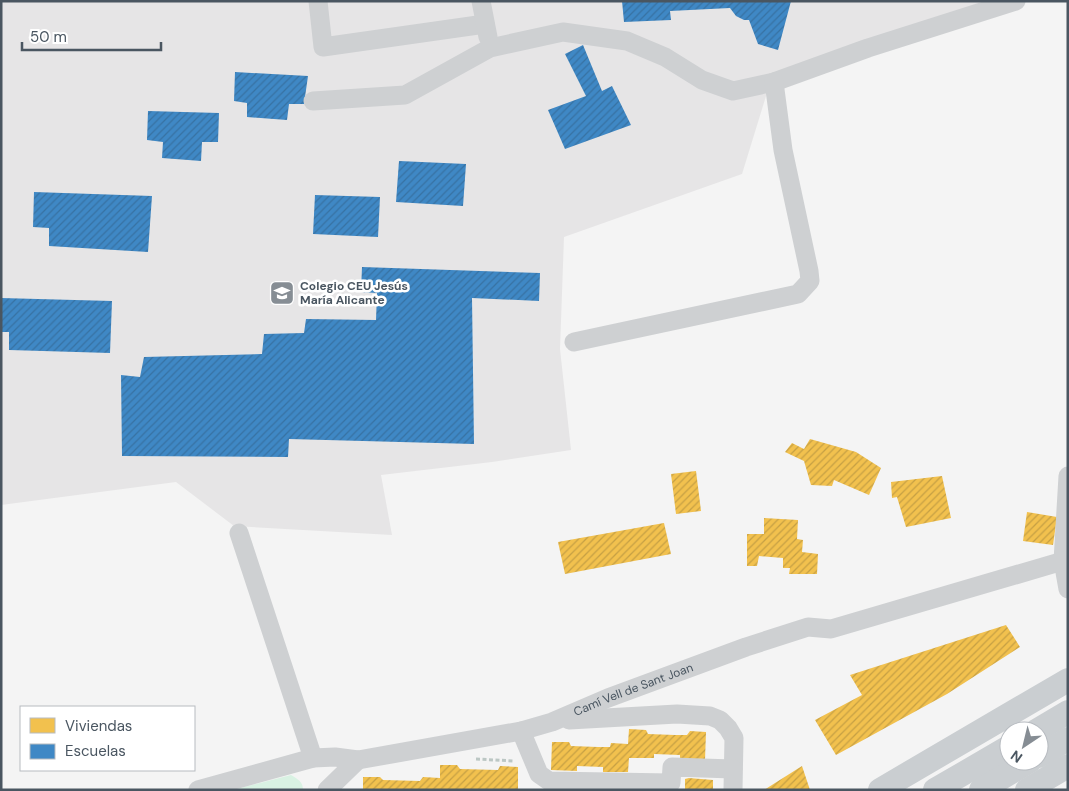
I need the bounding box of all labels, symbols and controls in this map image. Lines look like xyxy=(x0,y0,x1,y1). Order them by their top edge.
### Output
scale bar xyxy=(22,20,161,52)
text: 50 m xyxy=(30,27,67,47)
place label: Colegio CEU Jesús María Alicante xyxy=(300,278,408,308)
school or university icon: Colegio CEU Jesús María Alicante xyxy=(269,280,295,306)
street label: Camí Vell de Sant Joan xyxy=(571,659,695,720)
legend xyxy=(20,706,195,771)
text: Viviendas xyxy=(65,716,132,736)
north arrow xyxy=(999,721,1049,771)
text: Escuelas xyxy=(65,741,126,761)
text: N xyxy=(1007,746,1026,767)

